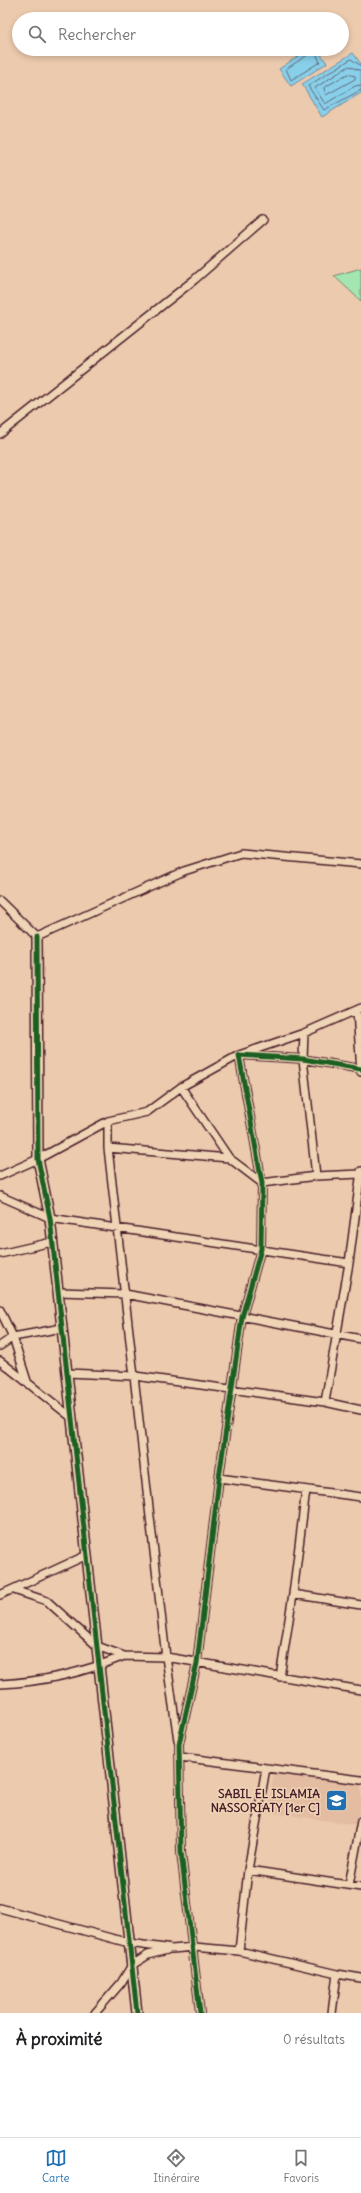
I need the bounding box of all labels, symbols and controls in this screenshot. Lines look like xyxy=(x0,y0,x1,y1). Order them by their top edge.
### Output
search box xyxy=(12,12,349,56)
icon: search xyxy=(26,23,48,45)
text: Rechercher xyxy=(58,25,136,44)
place label: SABIL EL ISLAMIA NASSORIATY [1er C] xyxy=(211,1786,320,1816)
school or university icon: SABIL EL ISLAMIA NASSORIATY [1er C] xyxy=(323,1788,349,1814)
text: À proximité xyxy=(16,2028,102,2050)
text: 0 résultats xyxy=(283,2031,345,2048)
tab: Carte xyxy=(42,2147,69,2185)
tab: Itinéraire xyxy=(153,2147,200,2185)
tab: Favoris xyxy=(284,2147,319,2185)

